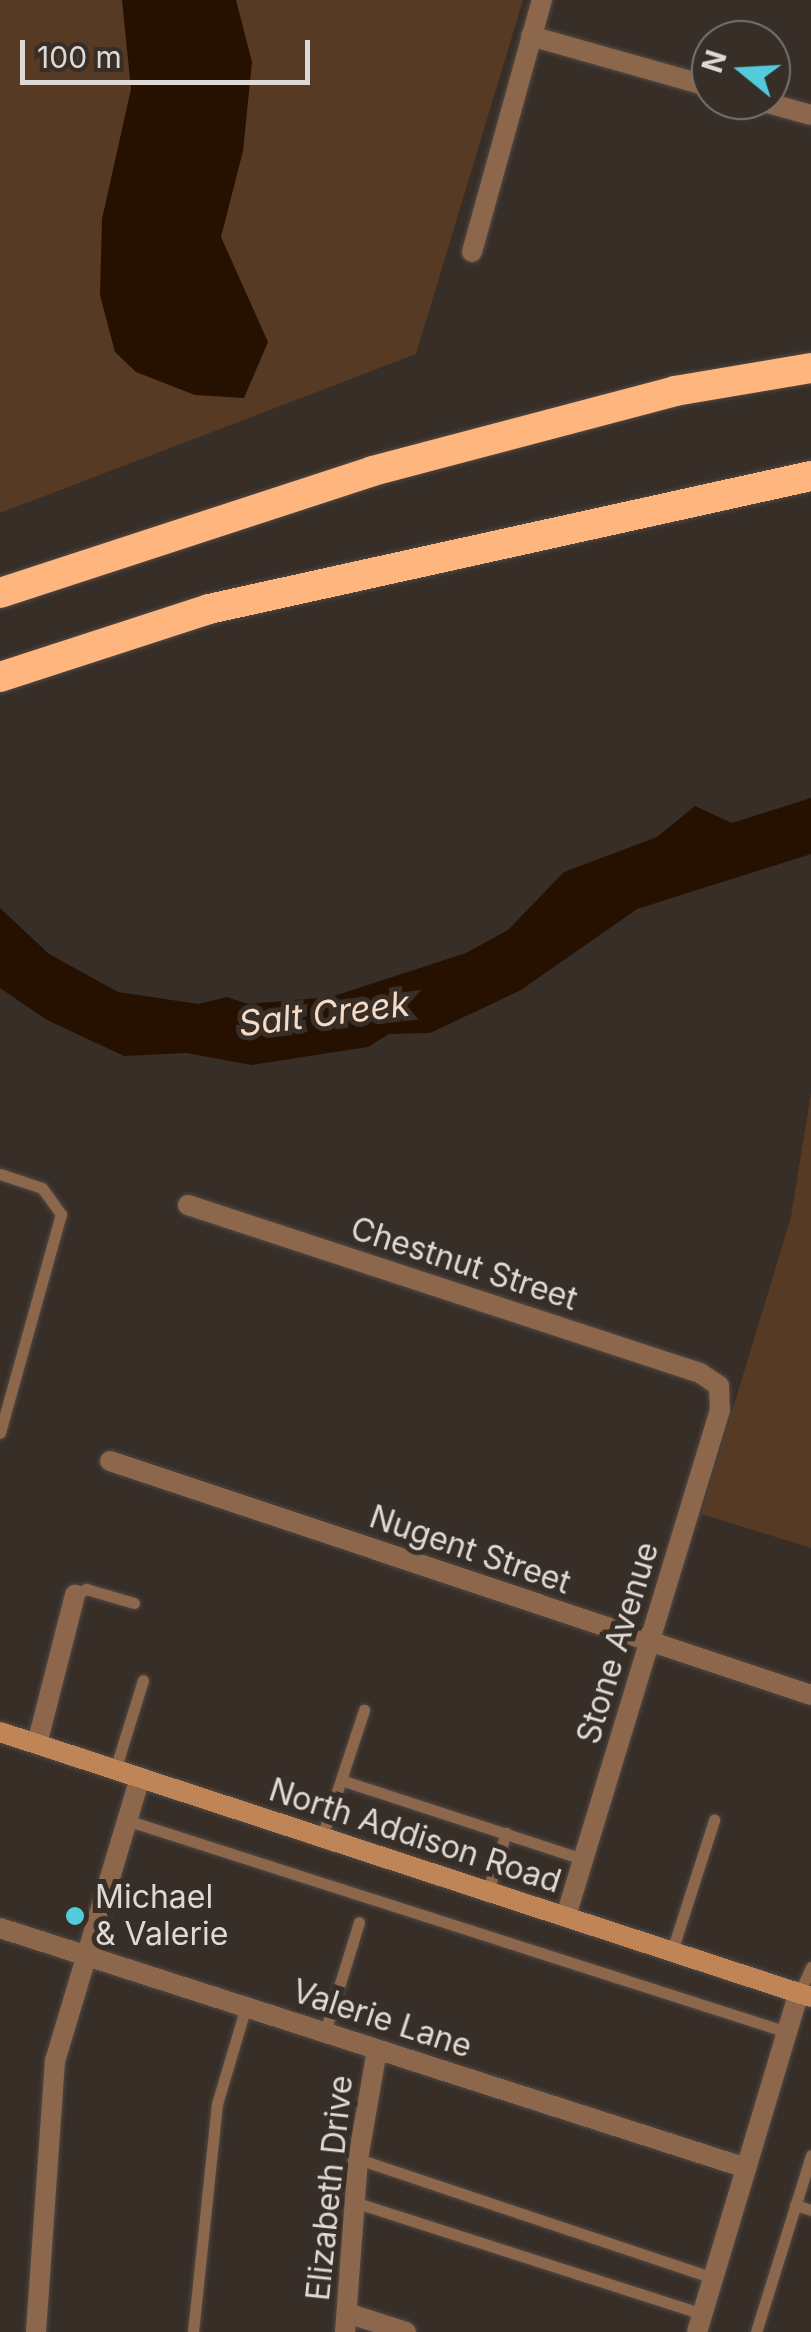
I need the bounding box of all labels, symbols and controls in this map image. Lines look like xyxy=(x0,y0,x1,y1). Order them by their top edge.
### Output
scale bar xyxy=(25,20,315,82)
north arrow xyxy=(691,20,791,120)
text: 100 m xyxy=(37,39,122,75)
text: N xyxy=(695,46,734,77)
water label: Salt Creek xyxy=(236,982,412,1044)
street label: Chestnut Street xyxy=(346,1209,582,1319)
street label: Nugent Street xyxy=(364,1498,576,1602)
street label: Stone Avenue xyxy=(569,1538,667,1748)
street label: North Addison Road xyxy=(264,1771,566,1901)
place label: Michael & Valerie xyxy=(95,1879,228,1954)
marker: Michael & Valerie xyxy=(64,1905,86,1927)
street label: Valerie Lane xyxy=(287,1972,477,2066)
street label: Elizabeth Drive xyxy=(299,2073,361,2303)

